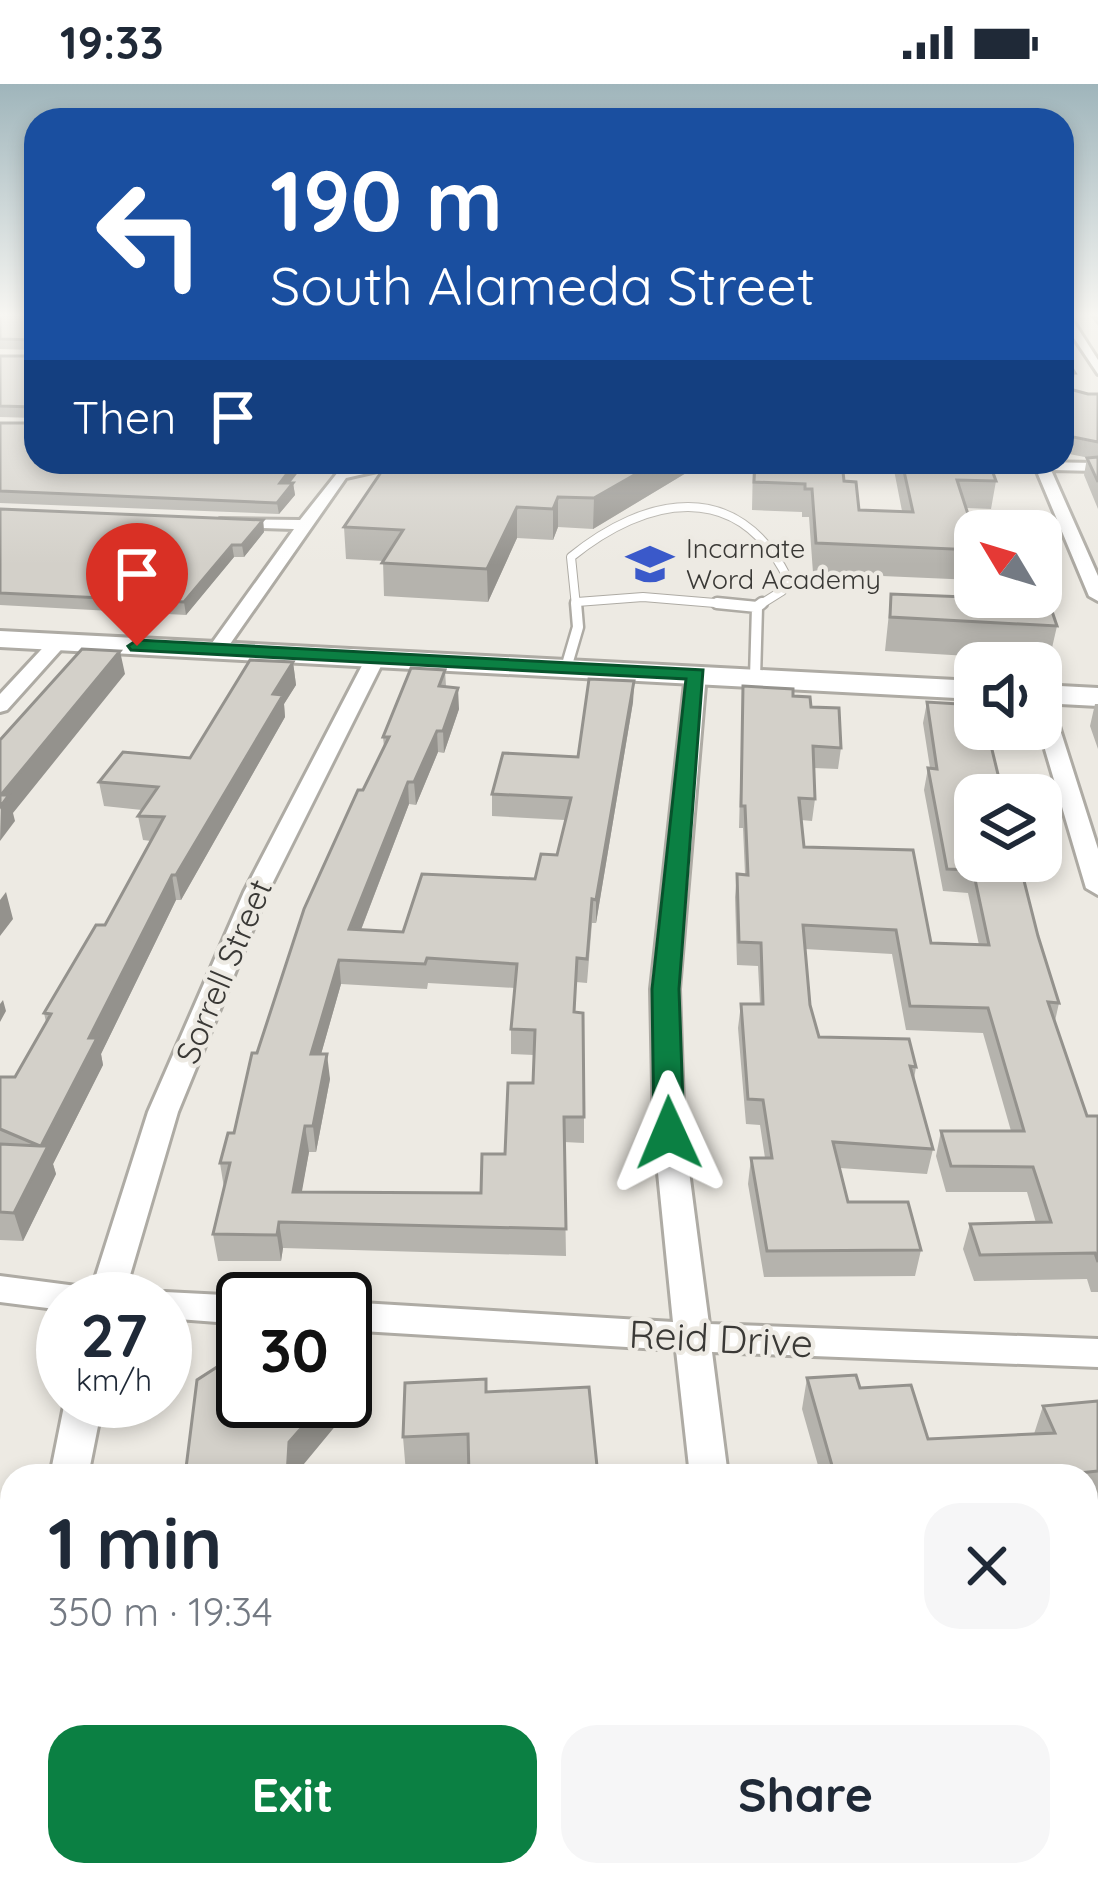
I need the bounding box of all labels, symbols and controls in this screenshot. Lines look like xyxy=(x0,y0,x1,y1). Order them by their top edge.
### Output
text: 19:33 xyxy=(60,14,164,70)
text: 190 m xyxy=(270,147,503,252)
icon: left xyxy=(72,156,228,312)
text: South Alameda Street xyxy=(270,251,815,319)
icon: arrive xyxy=(200,384,266,450)
text: Then xyxy=(72,389,176,445)
north arrow xyxy=(954,510,1062,618)
map controls xyxy=(954,510,1062,882)
pin xyxy=(86,523,188,646)
place label: Incarnate Word Academy xyxy=(686,531,881,596)
school or university icon: Incarnate Word Academy xyxy=(625,539,675,589)
icon: arrive xyxy=(104,541,170,607)
button: sound xyxy=(954,642,1062,750)
button: layers xyxy=(954,774,1062,882)
street label: Sorrell Street xyxy=(166,873,280,1069)
position arrow xyxy=(606,1070,732,1196)
speed limit sign: 30 xyxy=(216,1272,372,1428)
text: 27 xyxy=(80,1297,148,1372)
street label: Reid Drive xyxy=(628,1309,814,1367)
text: km/h xyxy=(76,1361,152,1399)
text: 1 min xyxy=(48,1497,222,1587)
button: close xyxy=(924,1503,1050,1629)
text: 350 m · 19:34 xyxy=(48,1587,272,1636)
button: Exit xyxy=(48,1725,537,1863)
button: Share xyxy=(561,1725,1050,1863)

